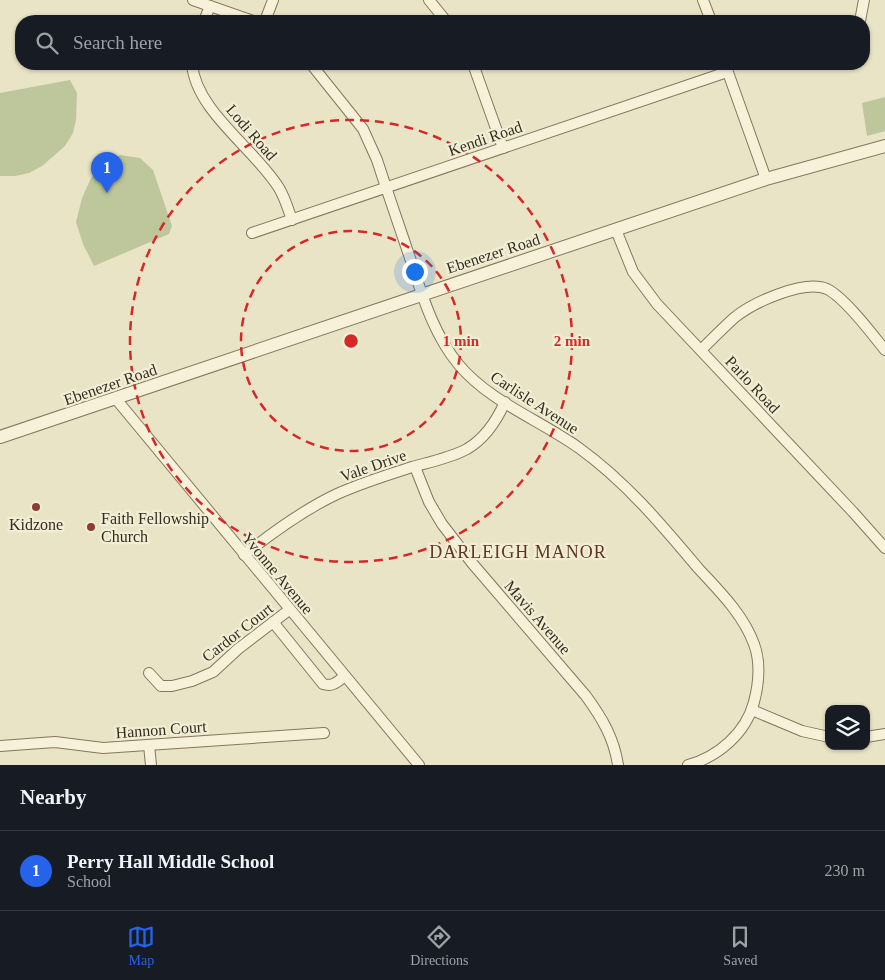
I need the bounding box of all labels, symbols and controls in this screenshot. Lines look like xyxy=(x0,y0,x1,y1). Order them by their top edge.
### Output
search box xyxy=(15,15,870,70)
icon: search xyxy=(33,29,61,57)
text: Search here xyxy=(73,32,162,53)
street label: Lodi Road xyxy=(223,101,280,164)
street label: Kendi Road xyxy=(446,118,524,159)
pin: 1 xyxy=(91,152,123,193)
street label: Ebenezer Road xyxy=(444,230,542,277)
your location xyxy=(402,259,428,285)
centre of rings xyxy=(342,332,360,350)
text: 1 min xyxy=(443,333,480,349)
text: 2 min xyxy=(554,333,591,349)
street label: Parlo Road xyxy=(722,352,783,416)
street label: Ebenezer Road xyxy=(61,361,159,408)
street label: Carlisle Avenue xyxy=(488,368,582,437)
street label: Vale Drive xyxy=(338,446,408,485)
marker: Kidzone xyxy=(30,501,42,513)
place label: Faith Fellowship Church xyxy=(101,510,209,545)
place label: Kidzone xyxy=(9,516,63,533)
marker: Faith Fellowship Church xyxy=(85,521,97,533)
street label: Yvonne Avenue xyxy=(239,529,317,617)
district label: DARLEIGH MANOR xyxy=(429,542,607,562)
street label: Mavis Avenue xyxy=(501,577,574,658)
street label: Cardor Court xyxy=(199,599,276,665)
map controls xyxy=(825,705,870,750)
button: layers xyxy=(825,705,870,750)
street label: Hannon Court xyxy=(115,718,208,741)
text: Nearby xyxy=(20,785,87,809)
text: Perry Hall Middle School xyxy=(67,851,274,872)
text: 1 xyxy=(32,862,40,879)
text: 230 m xyxy=(825,862,865,879)
text: School xyxy=(67,873,111,890)
tab: Map xyxy=(127,923,155,969)
tab: Directions xyxy=(410,923,469,969)
tab: Saved xyxy=(723,923,758,969)

